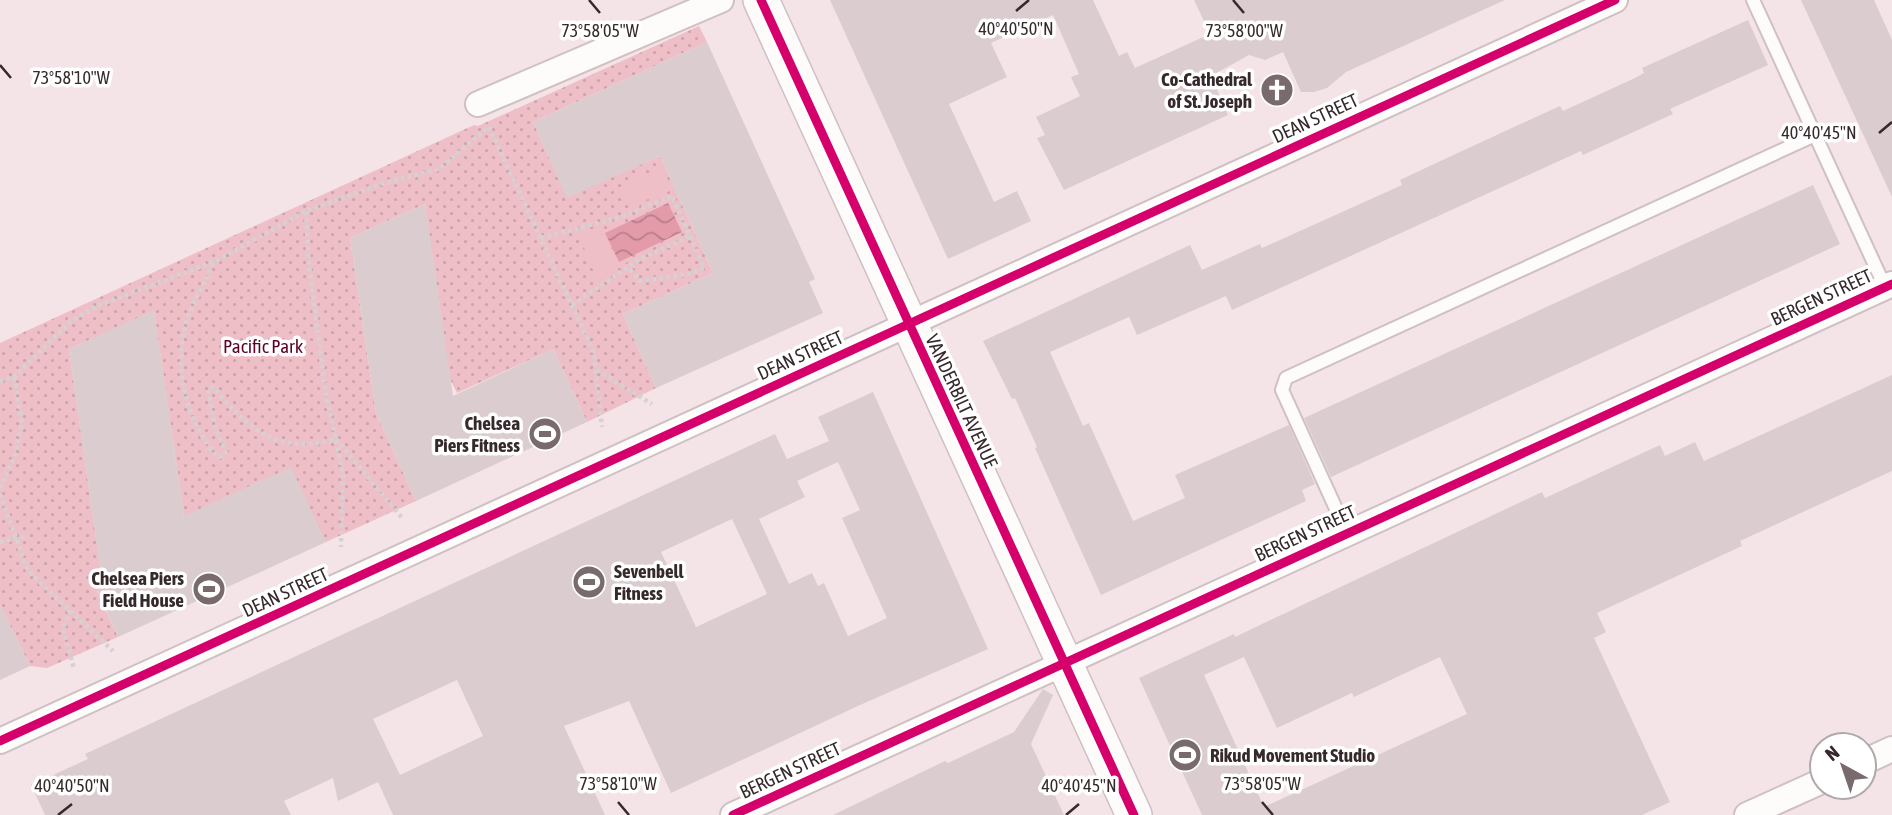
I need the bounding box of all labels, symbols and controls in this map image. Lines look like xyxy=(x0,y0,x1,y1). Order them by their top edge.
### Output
text: 40°40'50"N xyxy=(978,18,1054,39)
text: 73°58'05"W xyxy=(561,20,639,41)
text: 73°58'00"W xyxy=(1205,20,1283,41)
text: 73°58'10"W xyxy=(32,67,110,88)
place label: Co-Cathedral of St. Joseph xyxy=(1161,68,1253,112)
church icon: Co-Cathedral of St. Joseph xyxy=(1258,71,1296,109)
street label: DEAN STREET xyxy=(1269,88,1362,147)
text: 40°40'45"N xyxy=(1781,122,1857,143)
street label: BERGEN STREET xyxy=(1767,264,1876,330)
street label: DEAN STREET xyxy=(754,325,847,384)
street label: VANDERBILT AVENUE xyxy=(921,331,1003,471)
park label: Pacific Park xyxy=(223,335,304,357)
place label: Chelsea Piers Fitness xyxy=(434,412,520,456)
sports icon: Chelsea Piers Fitness xyxy=(526,415,564,453)
street label: BERGEN STREET xyxy=(1251,500,1360,566)
place label: Sevenbell Fitness xyxy=(614,560,685,604)
street label: DEAN STREET xyxy=(239,562,332,621)
sports icon: Sevenbell Fitness xyxy=(570,563,608,601)
place label: Chelsea Piers Field House xyxy=(91,567,184,611)
sports icon: Chelsea Piers Field House xyxy=(190,570,228,608)
north arrow xyxy=(1808,731,1878,801)
sports icon: Rikud Movement Studio xyxy=(1166,736,1204,774)
street label: BERGEN STREET xyxy=(736,737,845,803)
text: N xyxy=(1821,741,1843,765)
place label: Rikud Movement Studio xyxy=(1210,744,1375,766)
text: 73°58'10"W xyxy=(579,773,657,794)
text: 73°58'05"W xyxy=(1223,773,1301,794)
text: 40°40'50"N xyxy=(34,775,110,796)
text: 40°40'45"N xyxy=(1041,775,1117,796)

